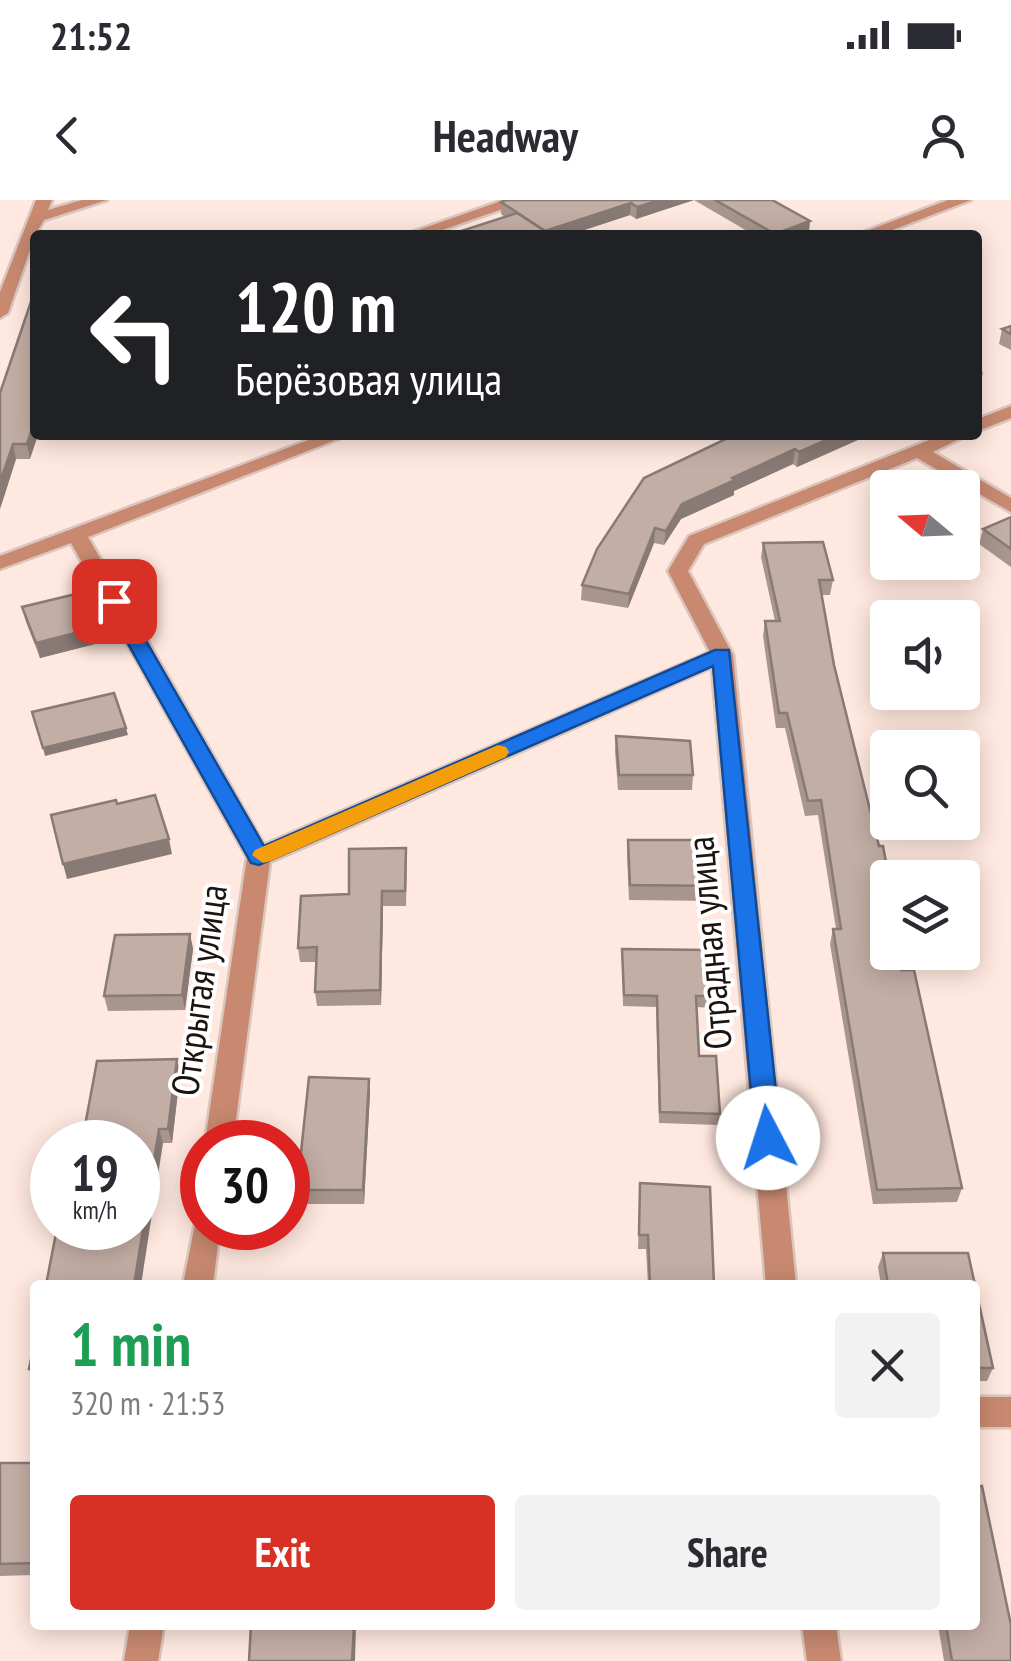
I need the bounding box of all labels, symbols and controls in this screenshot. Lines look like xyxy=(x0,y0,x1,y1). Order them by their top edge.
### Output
text: 21:52 xyxy=(50,11,132,60)
text: Headway xyxy=(433,106,578,164)
icon: back xyxy=(40,108,95,163)
icon: person xyxy=(916,108,971,163)
text: 120 m xyxy=(235,261,396,351)
icon: left xyxy=(70,270,200,400)
text: Берёзовая улица xyxy=(235,349,502,407)
north arrow xyxy=(870,470,980,580)
map controls xyxy=(870,470,980,970)
pin xyxy=(72,559,157,644)
icon: arrive xyxy=(87,574,142,629)
button: sound xyxy=(870,600,980,710)
button: search xyxy=(870,730,980,840)
street label: Отрадная улица xyxy=(674,834,742,1052)
button: layers xyxy=(870,860,980,970)
street label: Открытая улица xyxy=(159,881,237,1099)
position arrow xyxy=(716,1086,820,1190)
speed limit sign: 30 xyxy=(180,1120,310,1250)
text: 19 xyxy=(71,1140,119,1205)
text: km/h xyxy=(73,1194,117,1226)
text: 1 min xyxy=(70,1305,191,1383)
button: close xyxy=(835,1313,940,1418)
text: 320 m · 21:53 xyxy=(70,1382,225,1424)
button: Exit xyxy=(70,1495,495,1610)
button: Share xyxy=(515,1495,940,1610)

